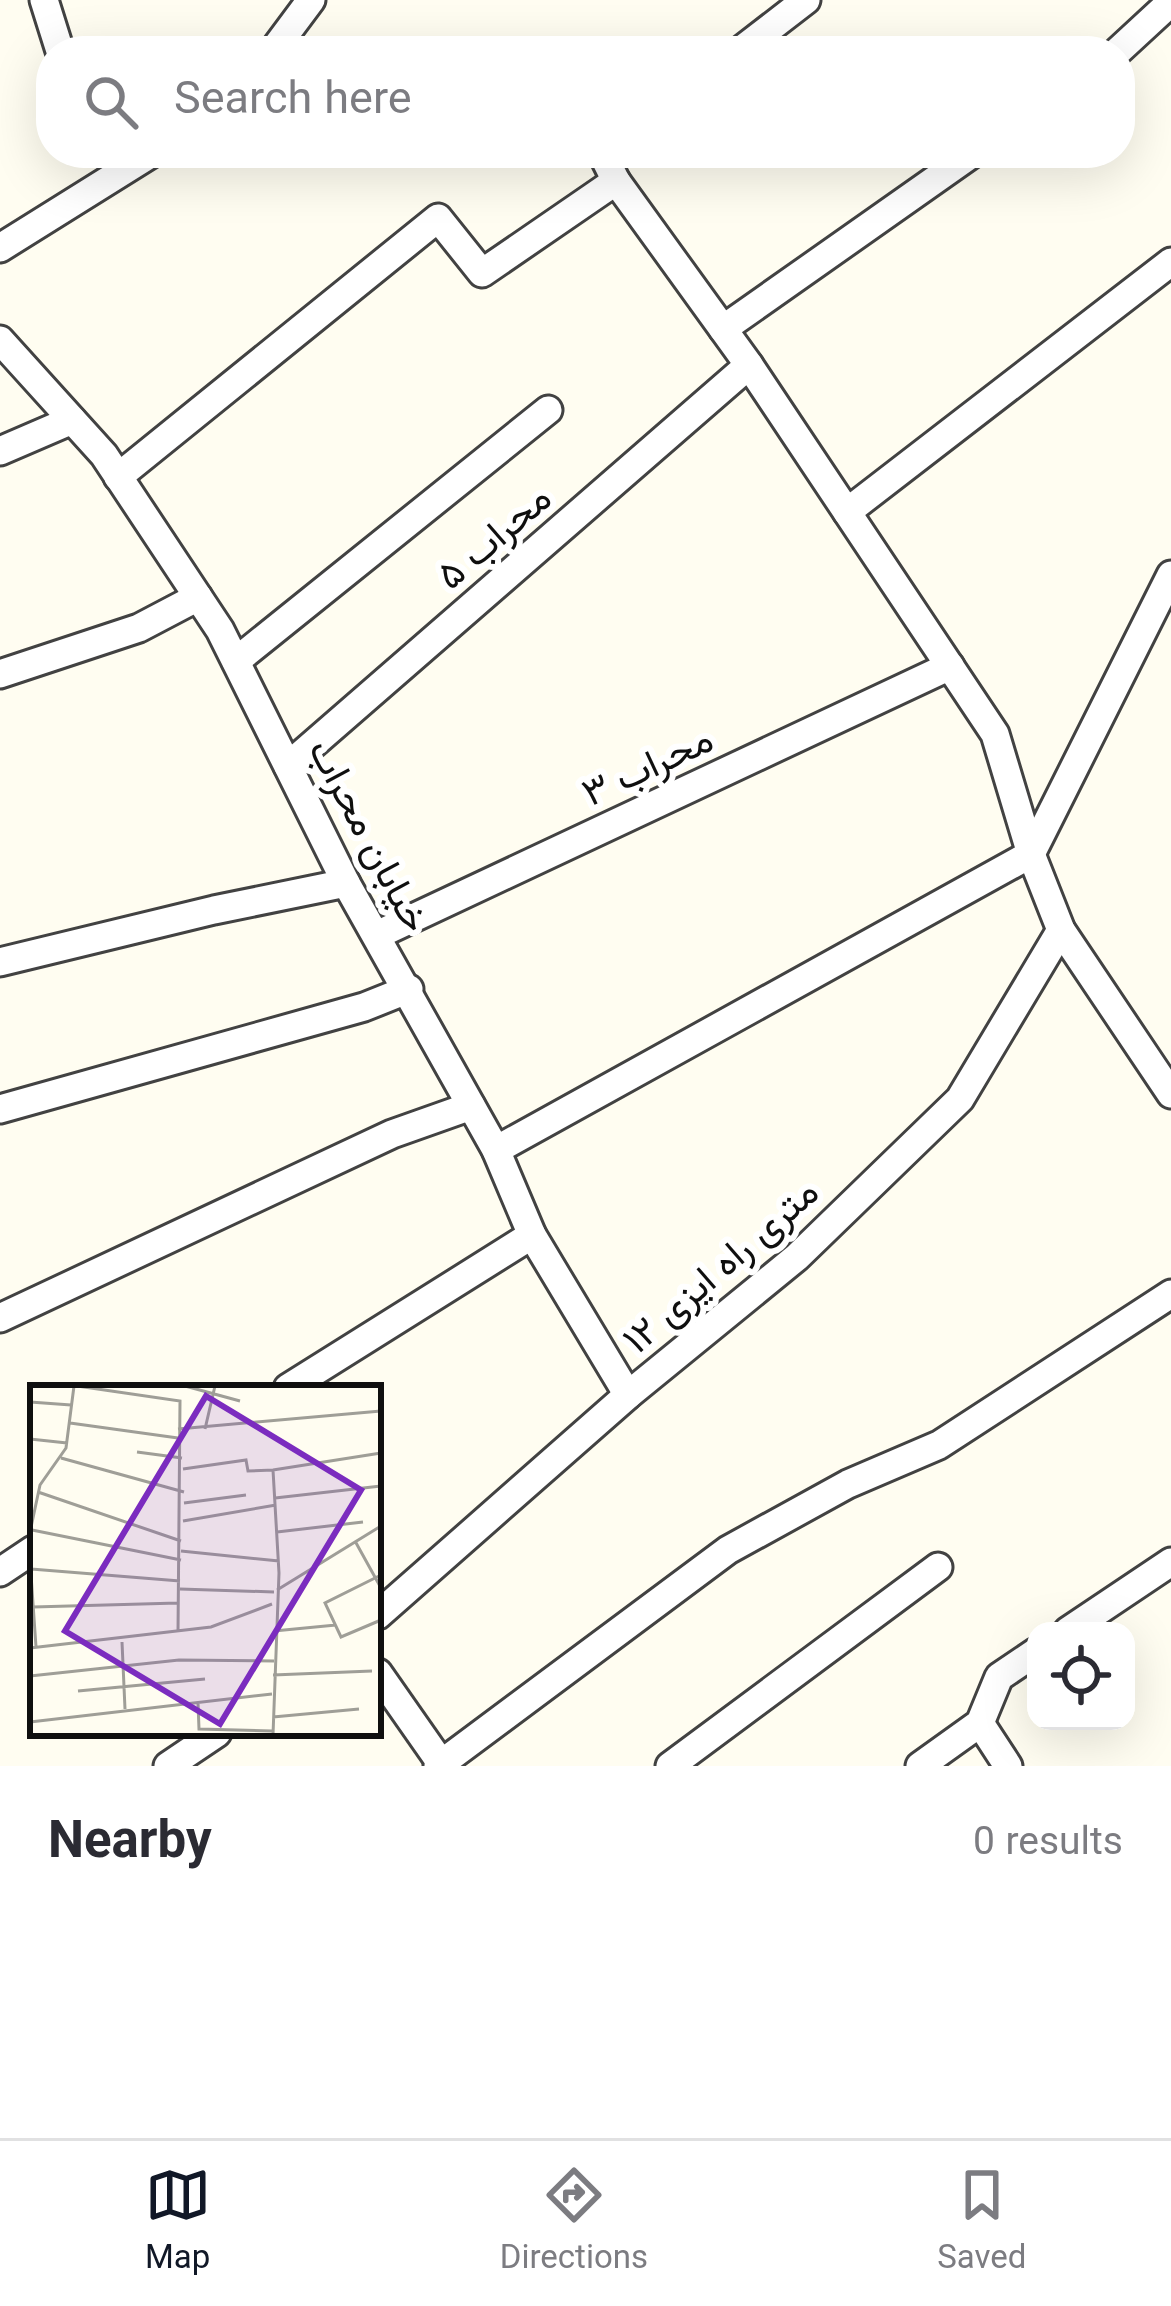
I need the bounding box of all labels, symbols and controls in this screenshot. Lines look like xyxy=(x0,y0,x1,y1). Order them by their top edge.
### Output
search box xyxy=(36,36,1135,168)
text: Search here xyxy=(174,67,412,137)
icon: search xyxy=(78,69,144,135)
street label: محراب ۵ xyxy=(424,472,567,607)
street label: محراب ۳ xyxy=(573,712,725,826)
street label: خیابان محراب xyxy=(289,729,443,945)
street label: ۱۲ متری راه ایزی xyxy=(611,1166,835,1371)
inset map xyxy=(30,1385,381,1736)
map controls xyxy=(1027,1622,1135,1730)
button: locate xyxy=(1027,1622,1135,1730)
text: Nearby xyxy=(48,1805,212,1884)
text: 0 results xyxy=(973,1814,1123,1875)
tab: Map xyxy=(145,2162,211,2286)
tab: Directions xyxy=(500,2162,648,2286)
tab: Saved xyxy=(937,2162,1026,2286)

